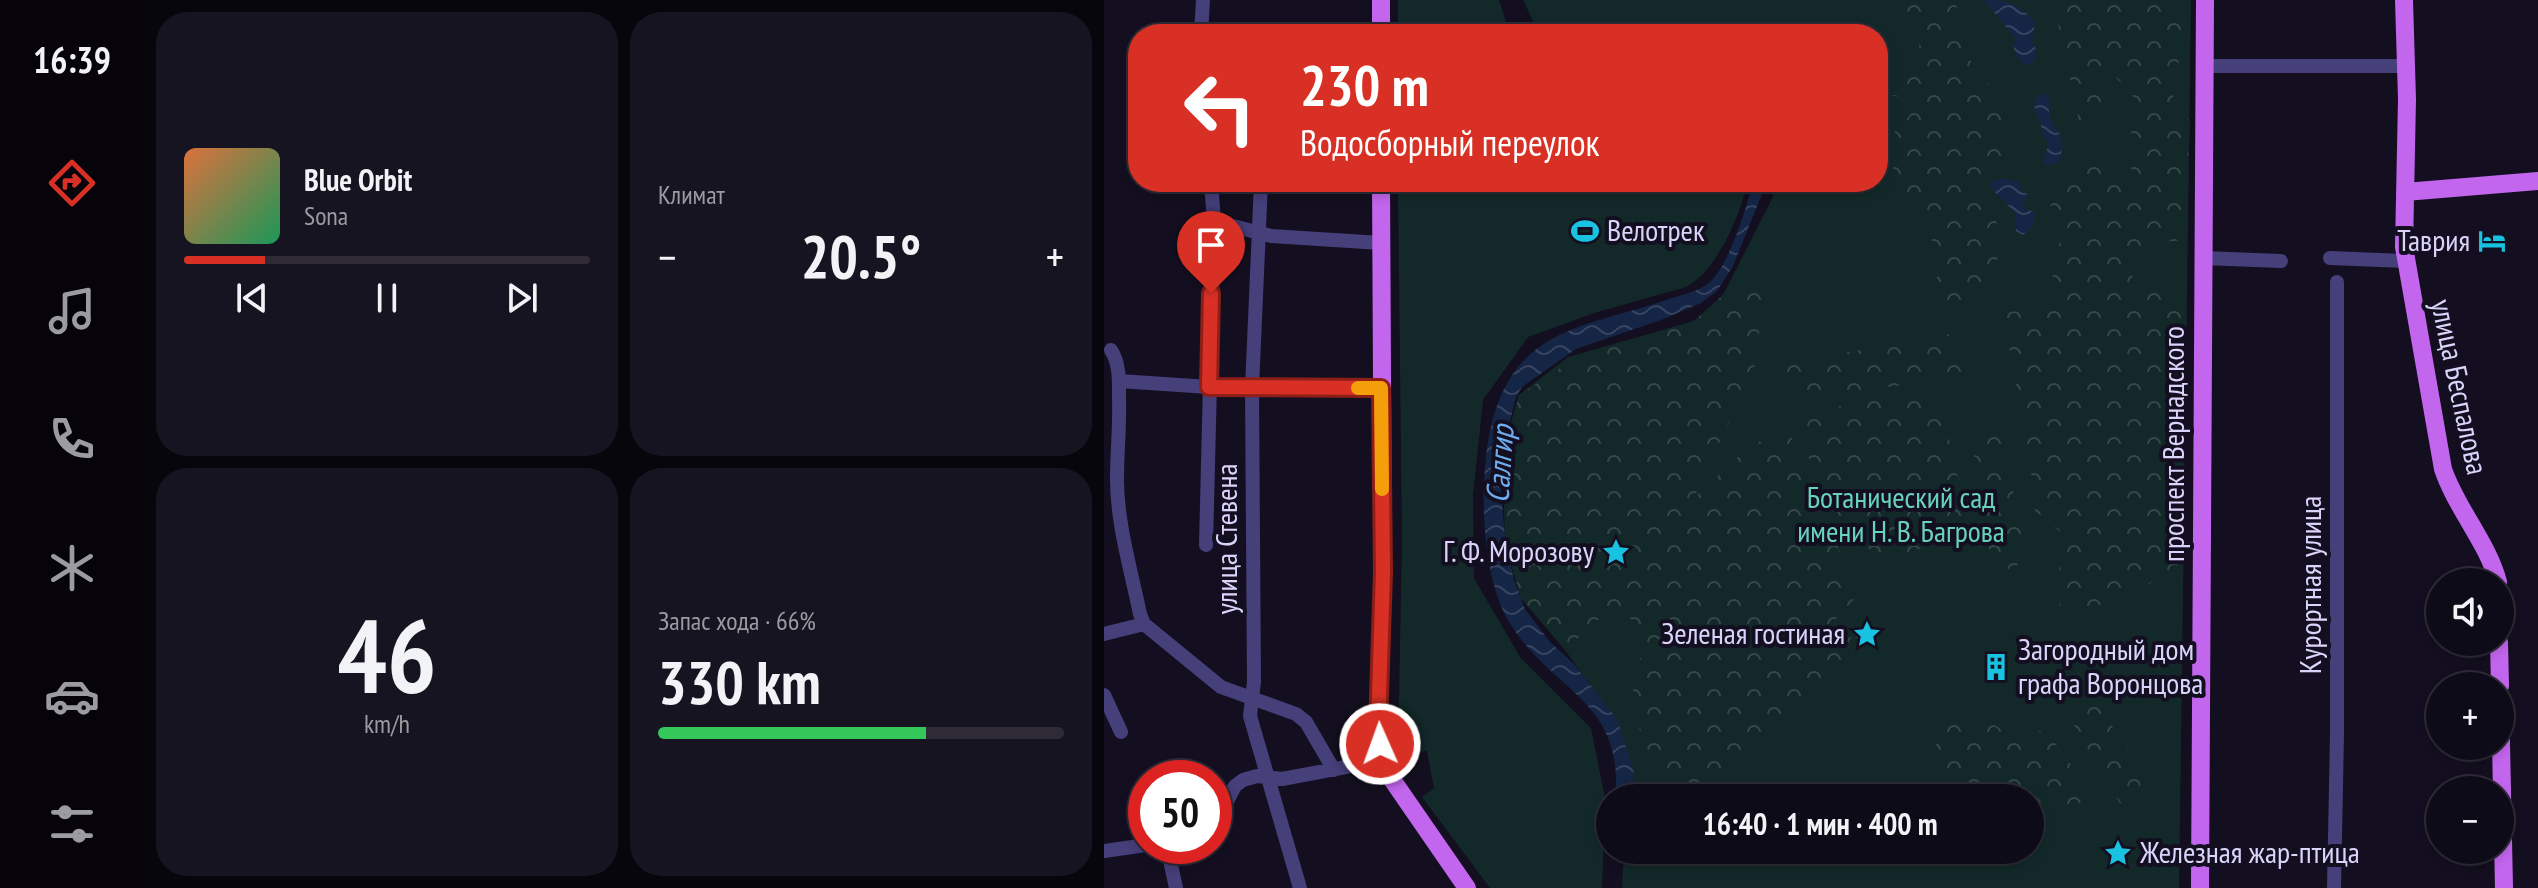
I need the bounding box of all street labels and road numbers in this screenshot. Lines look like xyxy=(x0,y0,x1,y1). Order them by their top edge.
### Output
street label: улица Беспалова xyxy=(2423,295,2498,478)
street label: проспект Вернадского xyxy=(2153,326,2192,562)
street label: улица Стевена xyxy=(1206,463,1245,615)
street label: Курортная улица xyxy=(2290,496,2329,674)

